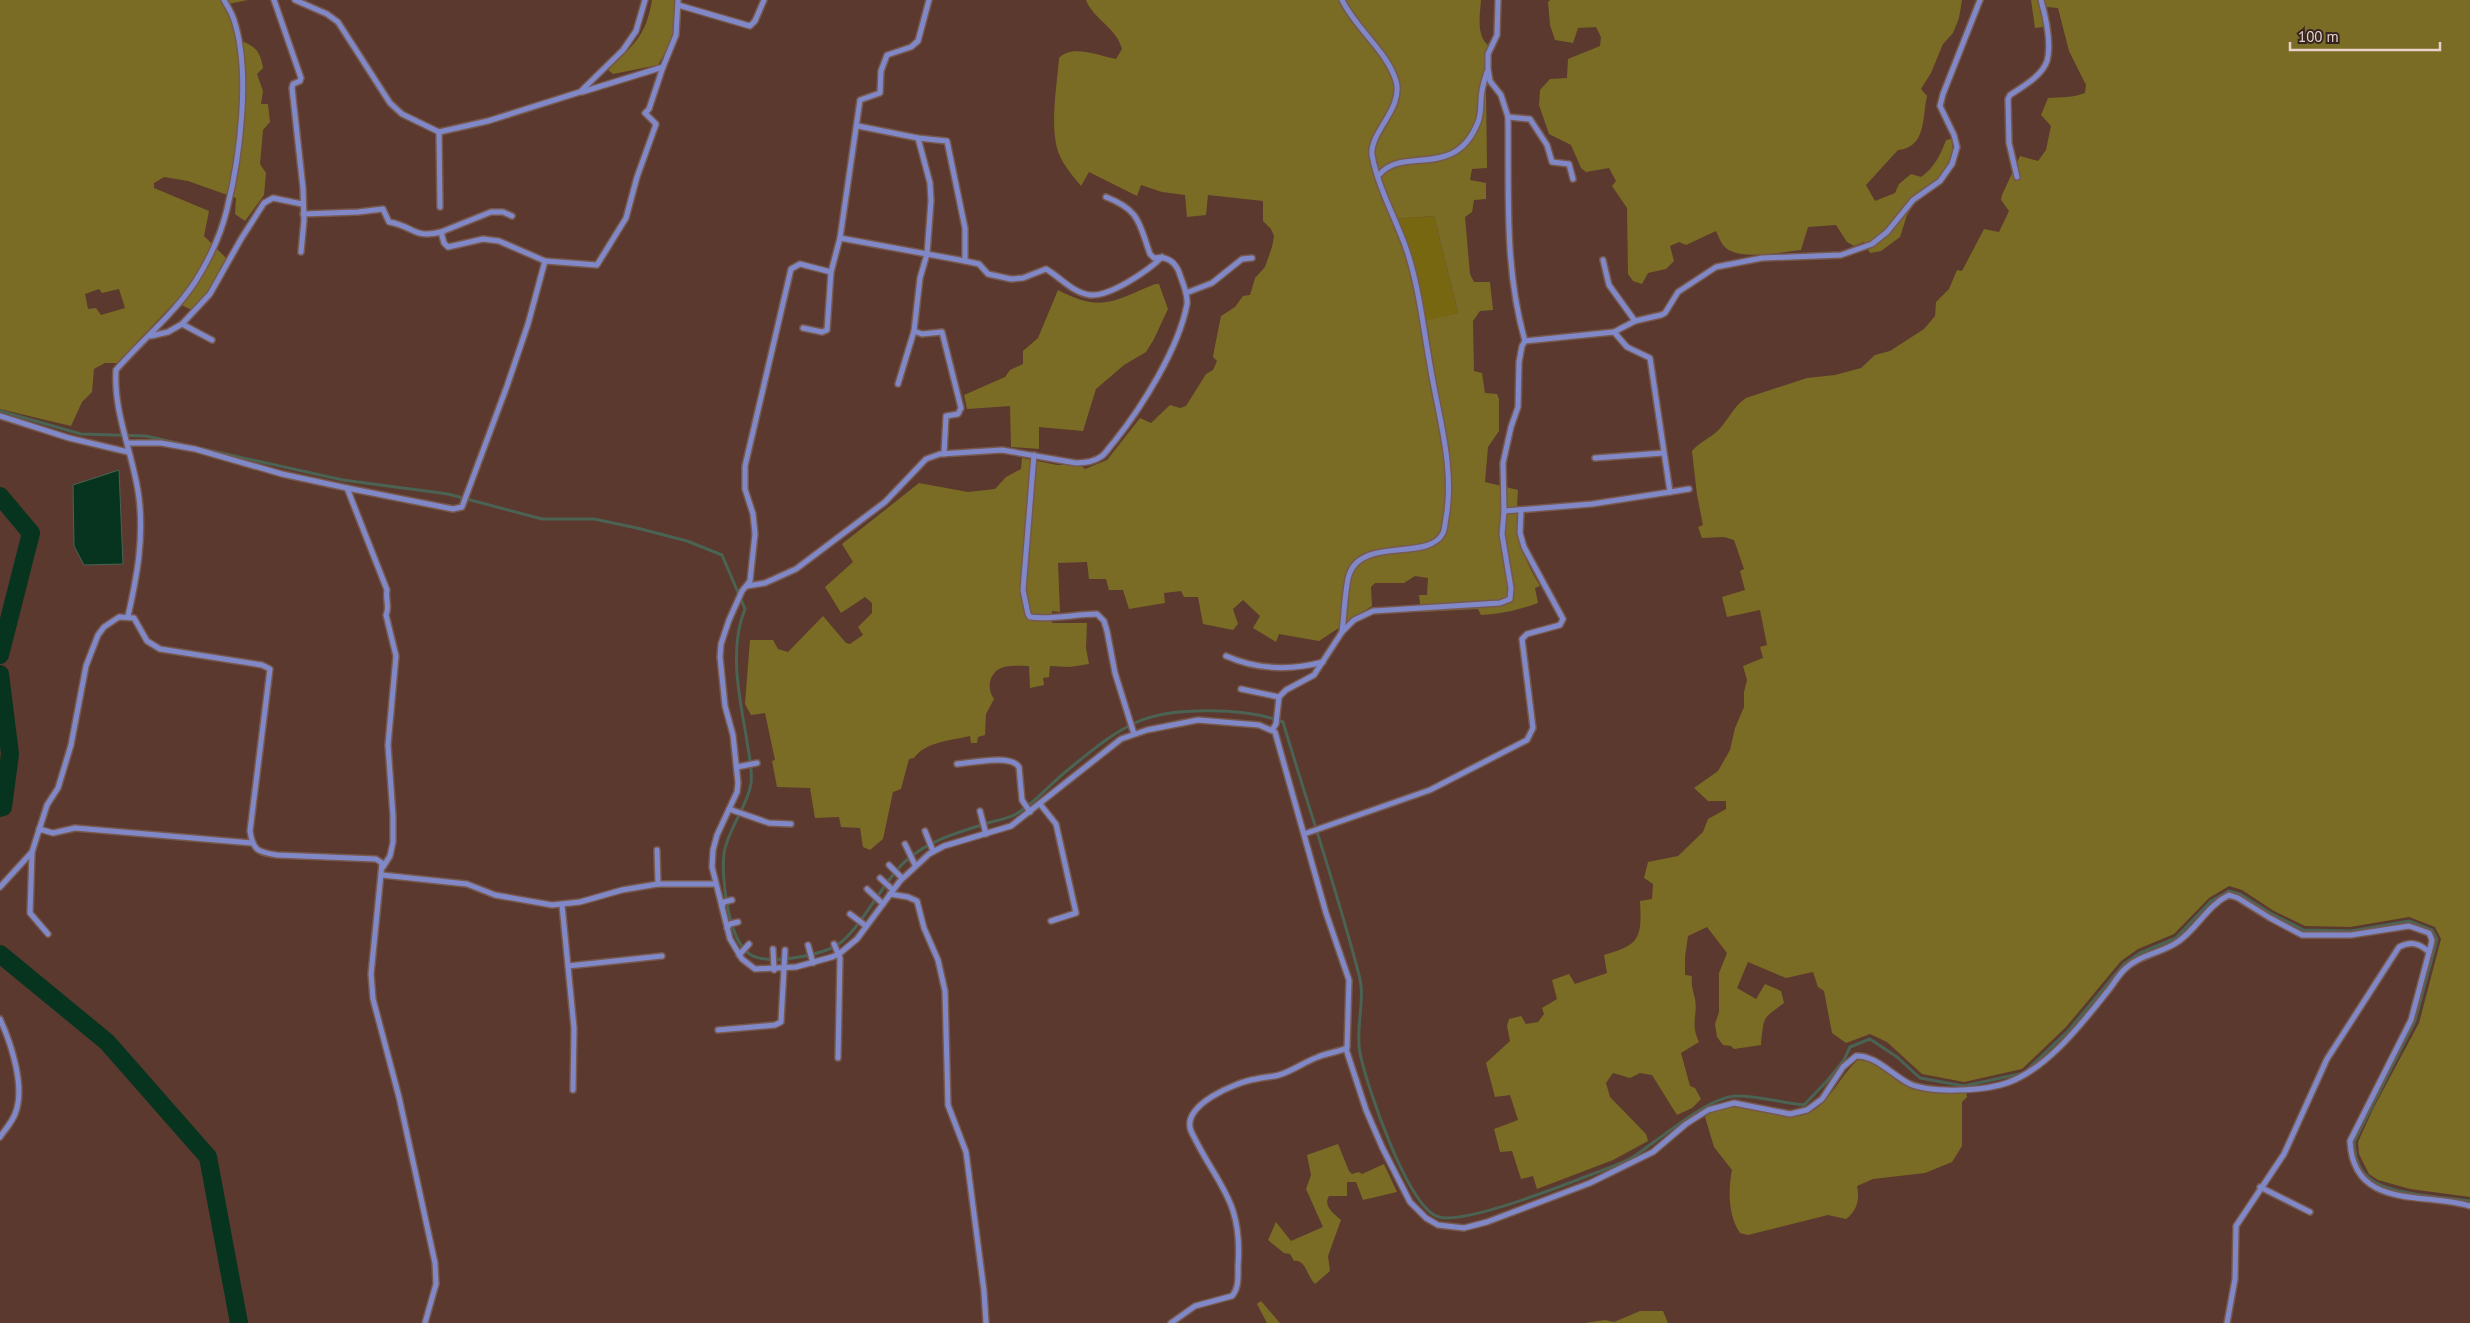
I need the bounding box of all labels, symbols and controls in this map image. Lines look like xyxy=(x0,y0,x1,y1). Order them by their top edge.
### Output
scale bar xyxy=(2290,20,2440,52)
text: 100 m xyxy=(2298,27,2339,46)

